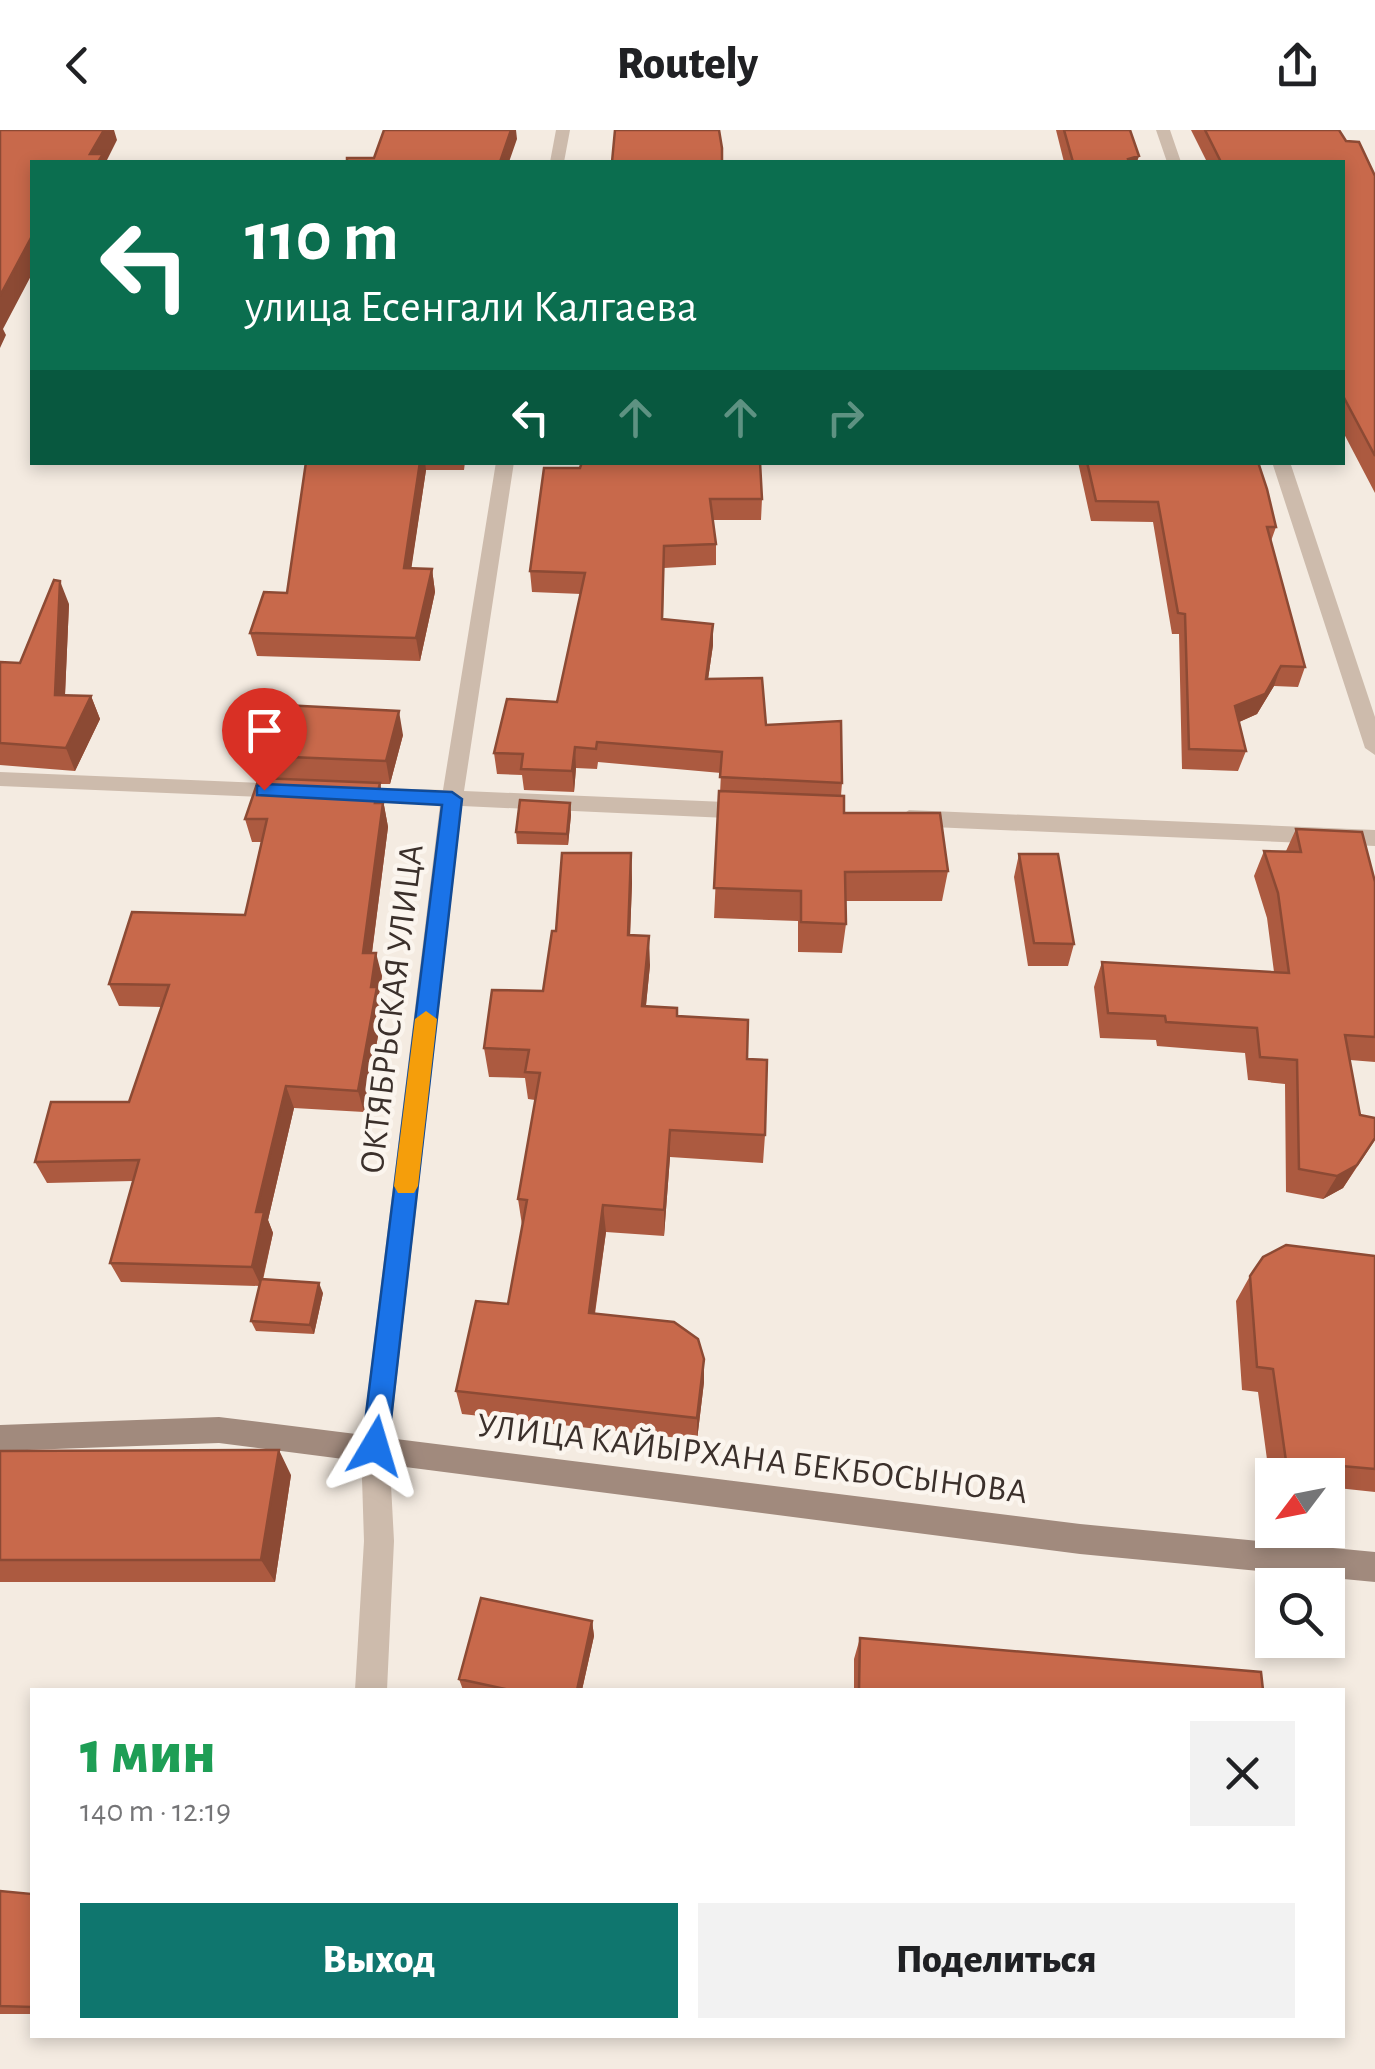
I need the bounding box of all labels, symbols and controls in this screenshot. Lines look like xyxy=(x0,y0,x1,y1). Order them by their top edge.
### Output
icon: back xyxy=(50,38,105,93)
icon: share xyxy=(1270,38,1325,93)
text: Routely xyxy=(617,42,758,87)
icon: left xyxy=(80,200,210,330)
text: 110 m xyxy=(245,203,399,273)
text: улица Есенгали Калгаева xyxy=(245,285,697,330)
icon: left xyxy=(503,390,558,445)
icon: ahead xyxy=(608,390,663,445)
icon: ahead xyxy=(713,390,768,445)
icon: right xyxy=(818,390,873,445)
pin xyxy=(222,688,307,791)
icon: arrive xyxy=(237,703,292,758)
street label: ОКТЯБРЬСКАЯ УЛИЦА xyxy=(354,842,430,1176)
position arrow xyxy=(323,1394,427,1498)
street label: УЛИЦА КАЙЫРХАНА БЕКБОСЫНОВА xyxy=(475,1408,1029,1510)
north arrow xyxy=(1255,1458,1345,1548)
map controls xyxy=(1255,1458,1345,1658)
button: search xyxy=(1255,1568,1345,1658)
button: close xyxy=(1190,1721,1295,1826)
text: 1 мин xyxy=(80,1724,216,1784)
text: 140 m · 12:19 xyxy=(80,1795,231,1827)
button: Выход xyxy=(80,1903,678,2018)
button: Поделиться xyxy=(698,1903,1295,2018)

